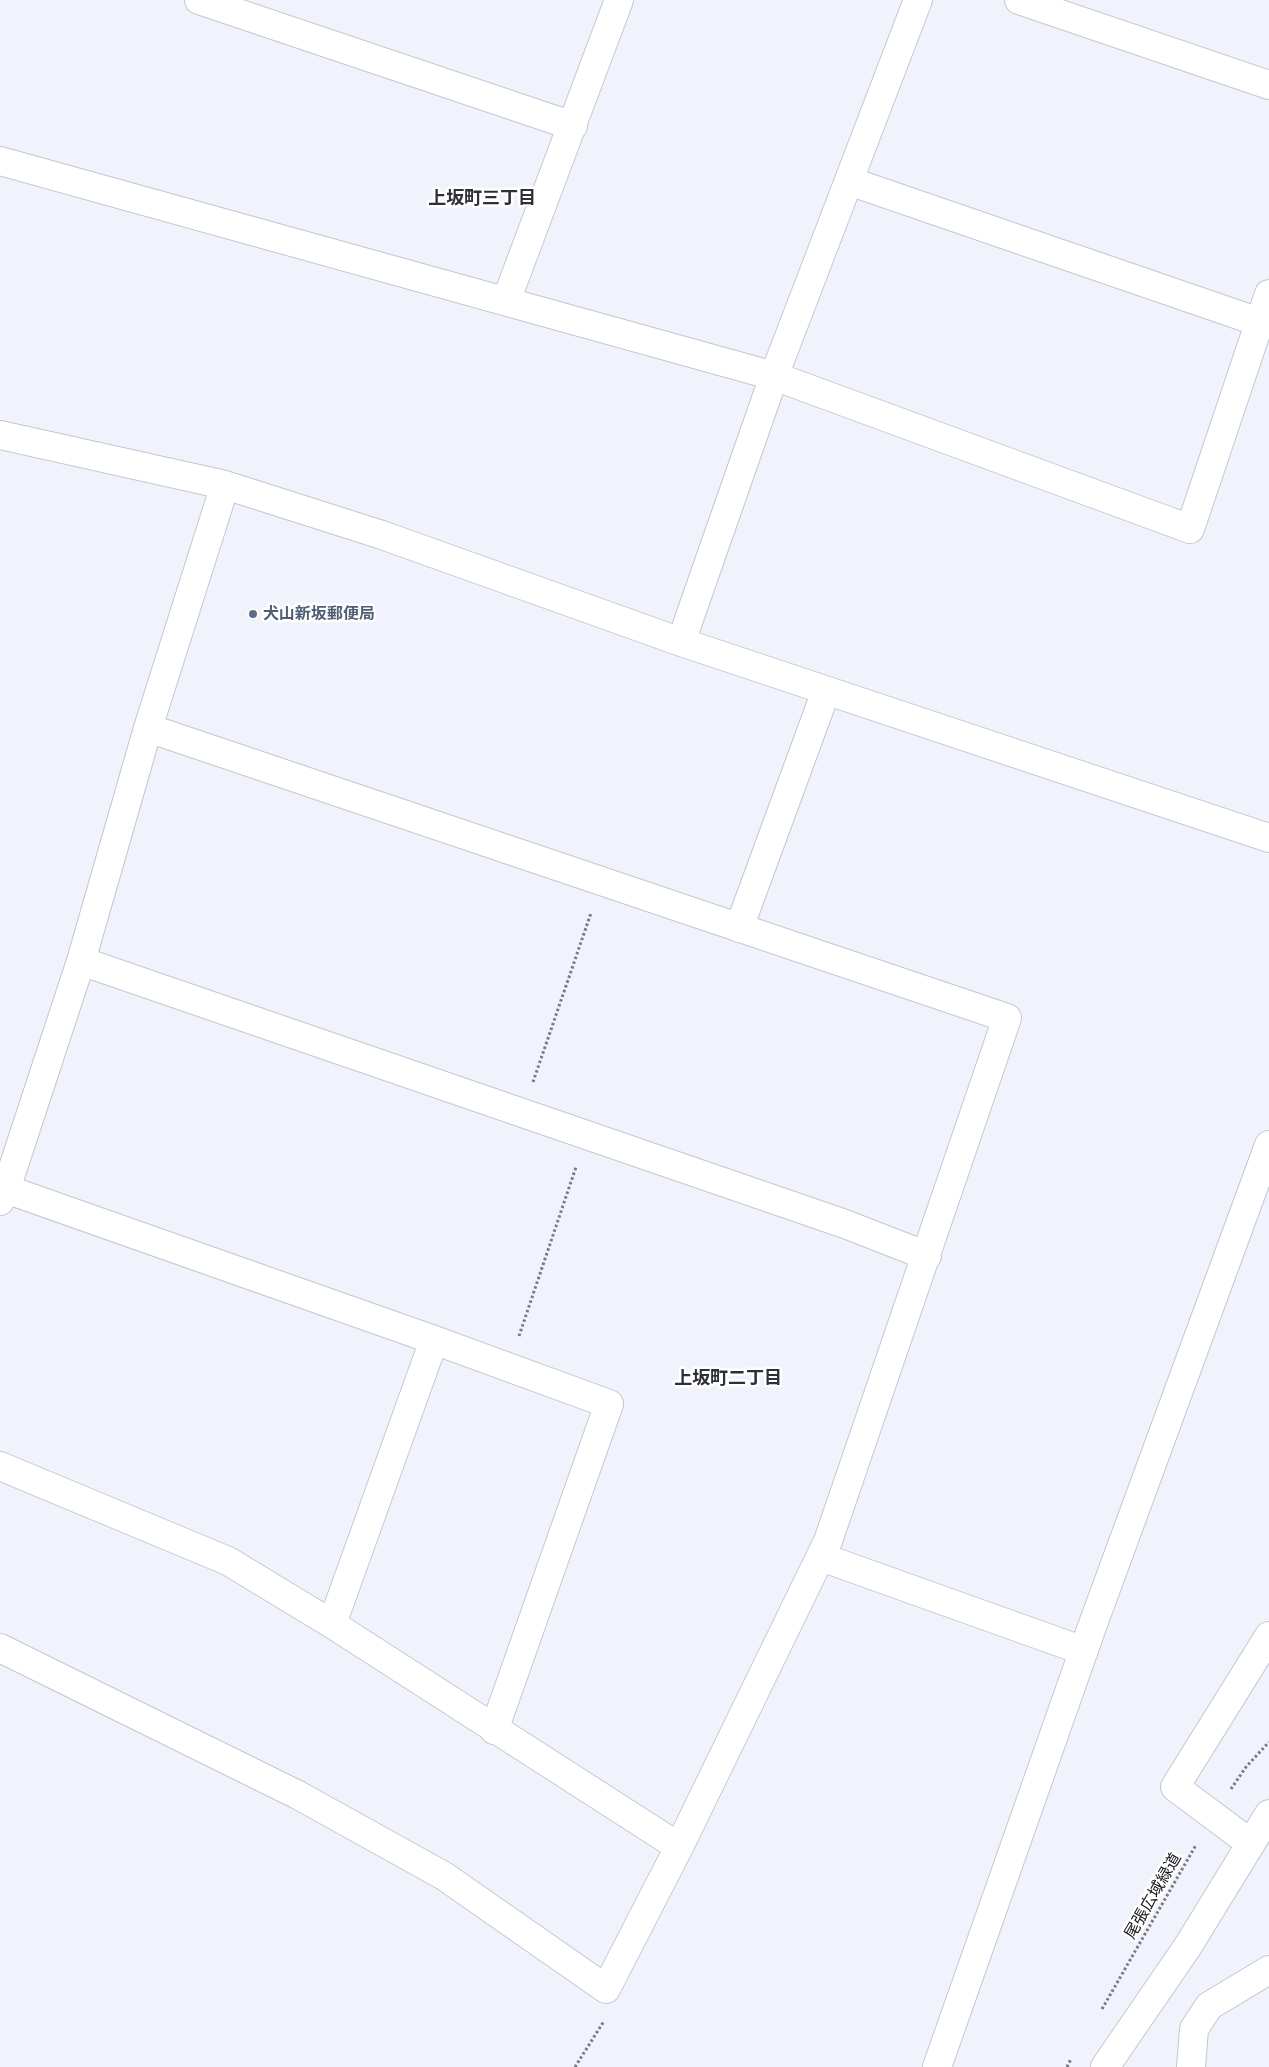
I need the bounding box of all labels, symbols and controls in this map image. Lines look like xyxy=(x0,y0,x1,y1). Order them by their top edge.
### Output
district label: 上坂町三丁目 xyxy=(428,187,536,209)
place label: 犬山新坂郵便局 xyxy=(263,604,375,624)
marker: 犬山新坂郵便局 xyxy=(247,608,259,620)
district label: 上坂町二丁目 xyxy=(674,1367,782,1389)
street label: 尾張広域緑道 xyxy=(1121,1850,1185,1942)

